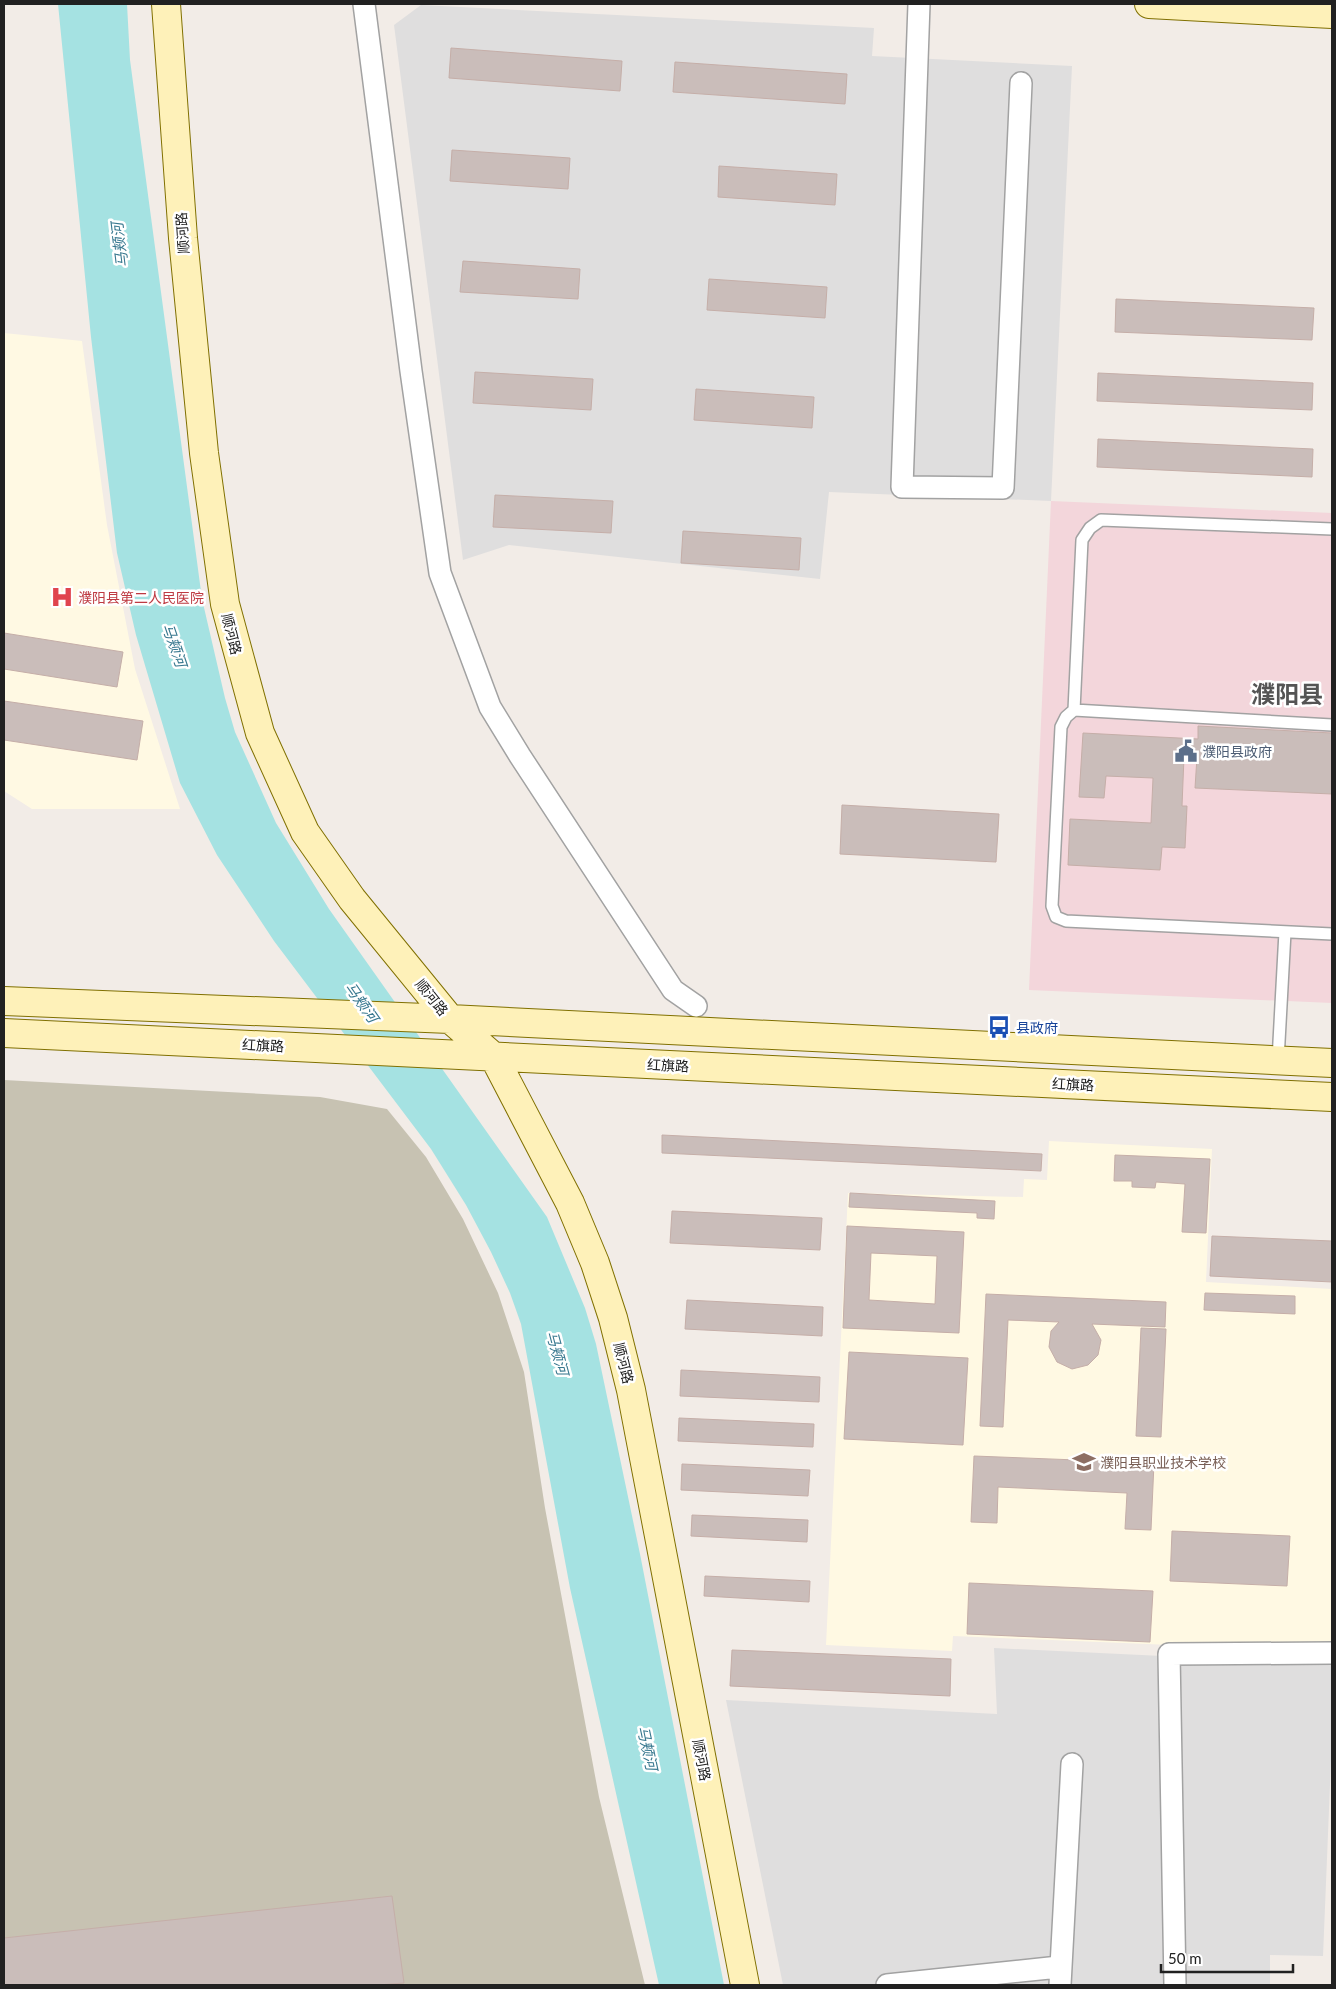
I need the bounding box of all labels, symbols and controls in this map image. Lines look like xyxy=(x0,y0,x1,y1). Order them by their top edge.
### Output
street label: 顺河路 xyxy=(172,211,192,255)
water label: 马颊河 xyxy=(107,219,131,268)
hospital icon: 濮阳县第二人民医院 xyxy=(49,584,75,610)
place label: 濮阳县第二人民医院 xyxy=(78,589,204,606)
street label: 顺河路 xyxy=(219,612,245,656)
water label: 马颊河 xyxy=(159,621,192,672)
district label: 濮阳县 xyxy=(1251,679,1323,708)
public building icon: 濮阳县政府 xyxy=(1173,738,1199,764)
place label: 濮阳县政府 xyxy=(1202,743,1272,760)
street label: 顺河路 xyxy=(412,975,452,1019)
water label: 马颊河 xyxy=(342,978,384,1028)
bus stop icon: 县政府 xyxy=(986,1014,1012,1040)
place label: 县政府 xyxy=(1016,1019,1058,1036)
street label: 红旗路 xyxy=(242,1035,284,1055)
street label: 红旗路 xyxy=(647,1055,689,1075)
street label: 红旗路 xyxy=(1052,1074,1094,1094)
water label: 马颊河 xyxy=(543,1329,573,1380)
street label: 顺河路 xyxy=(611,1341,637,1385)
school or university icon: 濮阳县职业技术学校 xyxy=(1071,1449,1097,1475)
place label: 濮阳县职业技术学校 xyxy=(1100,1454,1226,1471)
water label: 马颊河 xyxy=(635,1724,662,1775)
street label: 顺河路 xyxy=(690,1738,714,1782)
scale bar xyxy=(1161,1942,1294,1974)
text: 50 m xyxy=(1168,1949,1202,1967)

